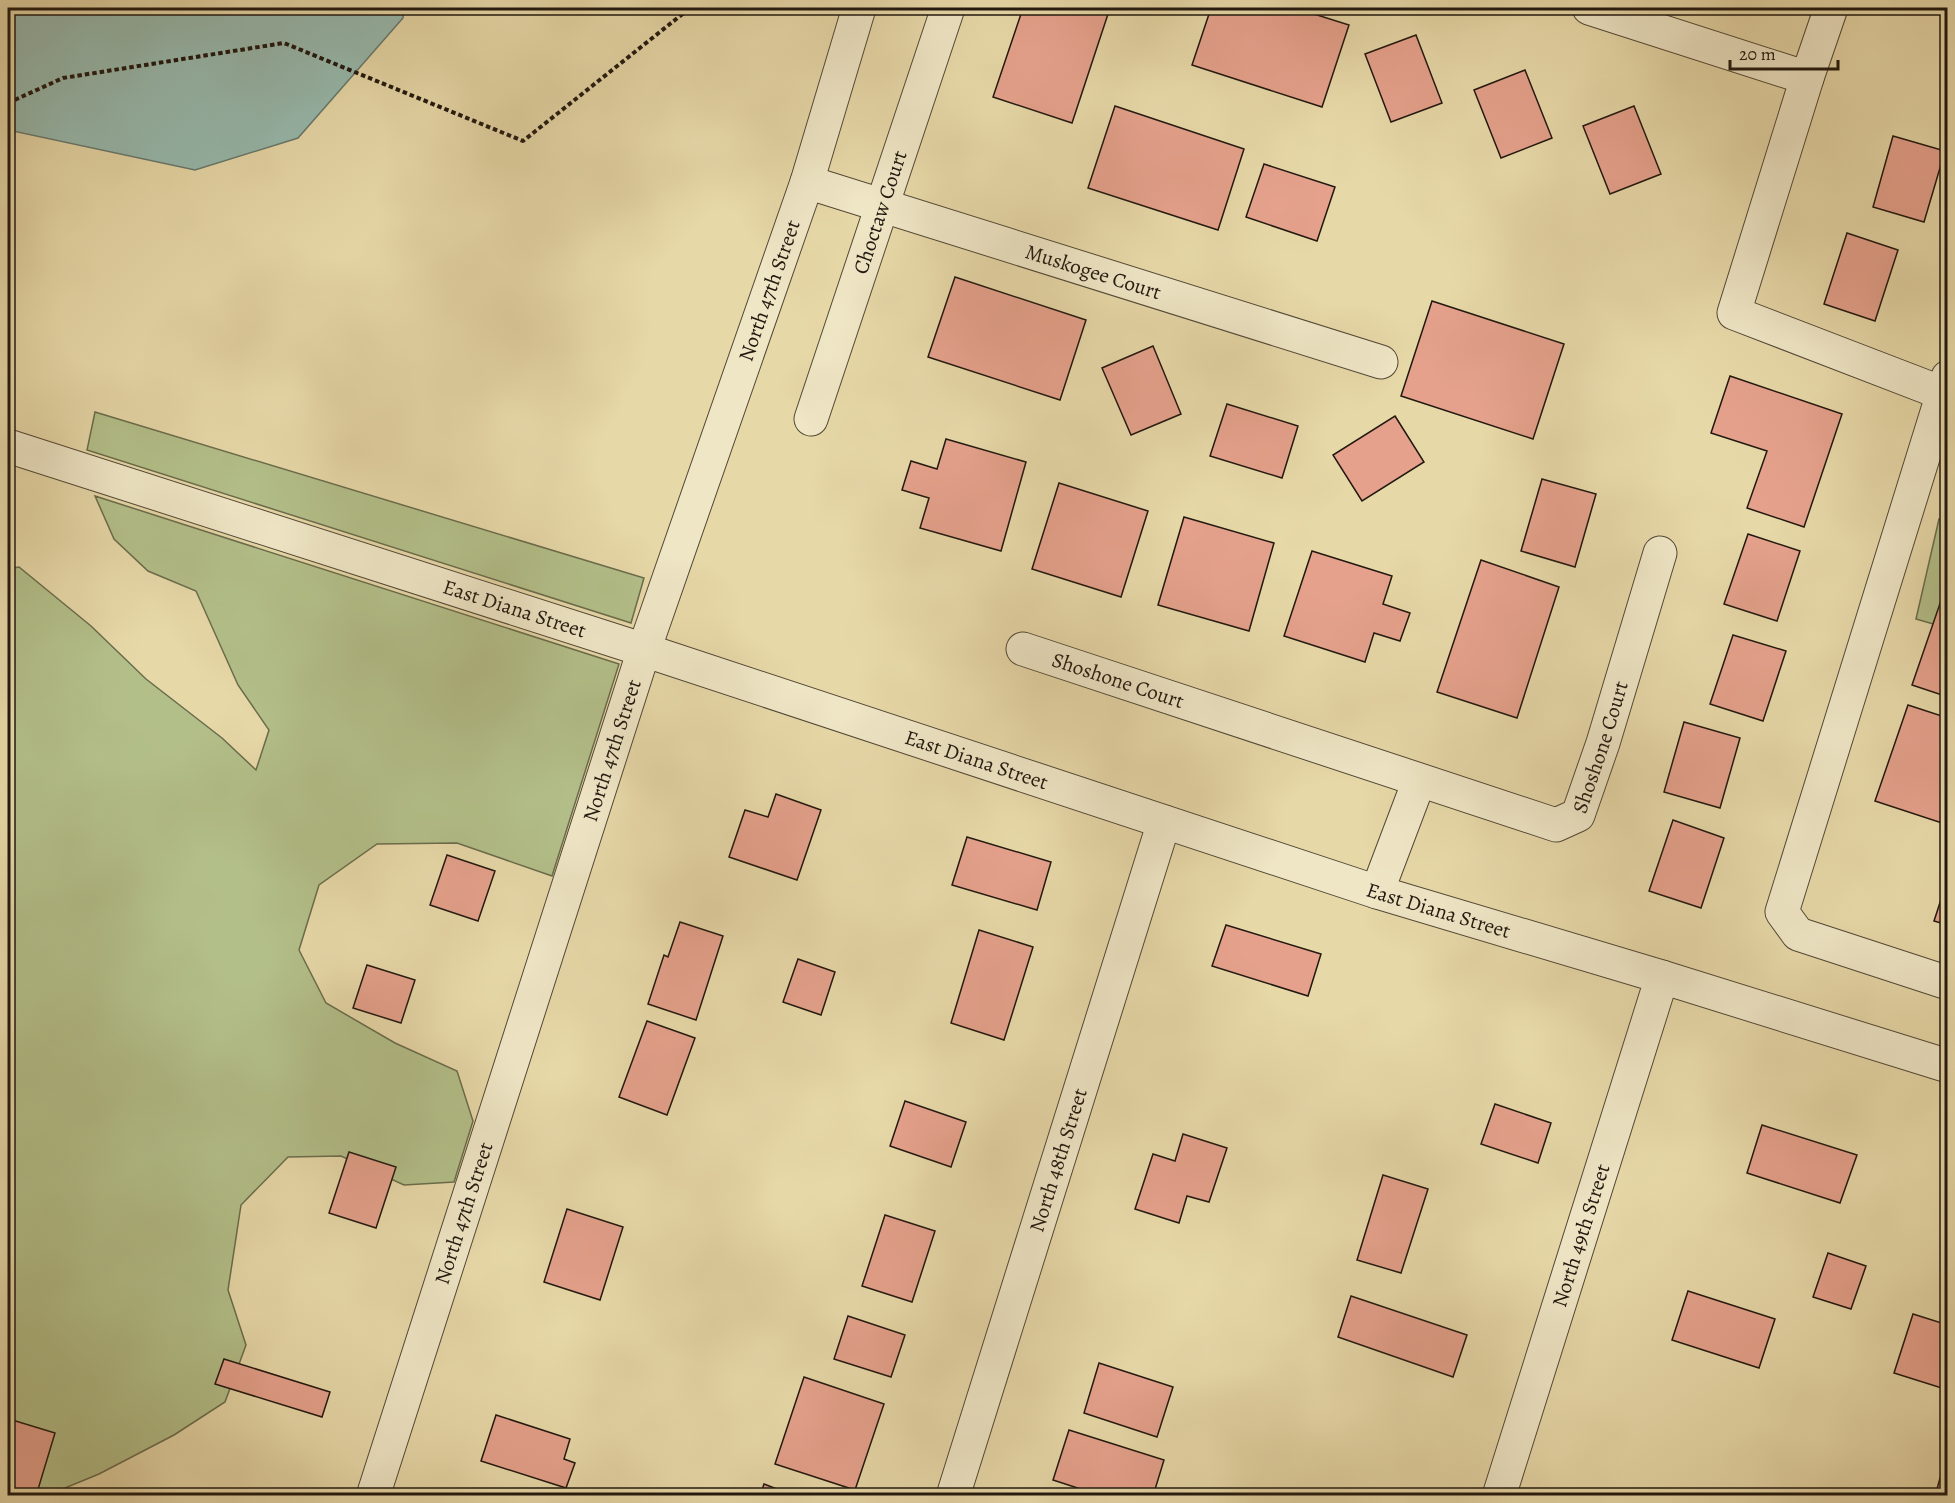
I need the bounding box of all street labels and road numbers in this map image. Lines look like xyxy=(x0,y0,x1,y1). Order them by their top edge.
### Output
street label: Choctaw Court xyxy=(846,147,914,278)
street label: North 47th Street xyxy=(732,216,807,365)
street label: Muskogee Court xyxy=(1022,237,1165,306)
street label: East Diana Street xyxy=(439,572,590,645)
street label: Shoshone Court xyxy=(1048,646,1188,715)
street label: North 47th Street xyxy=(576,676,648,825)
street label: Shoshone Court xyxy=(1566,678,1635,817)
street label: East Diana Street xyxy=(901,723,1052,796)
street label: East Diana Street xyxy=(1363,875,1514,945)
street label: North 48th Street xyxy=(1023,1085,1094,1235)
street label: North 47th Street xyxy=(428,1138,500,1288)
street label: North 49th Street xyxy=(1545,1160,1616,1311)

